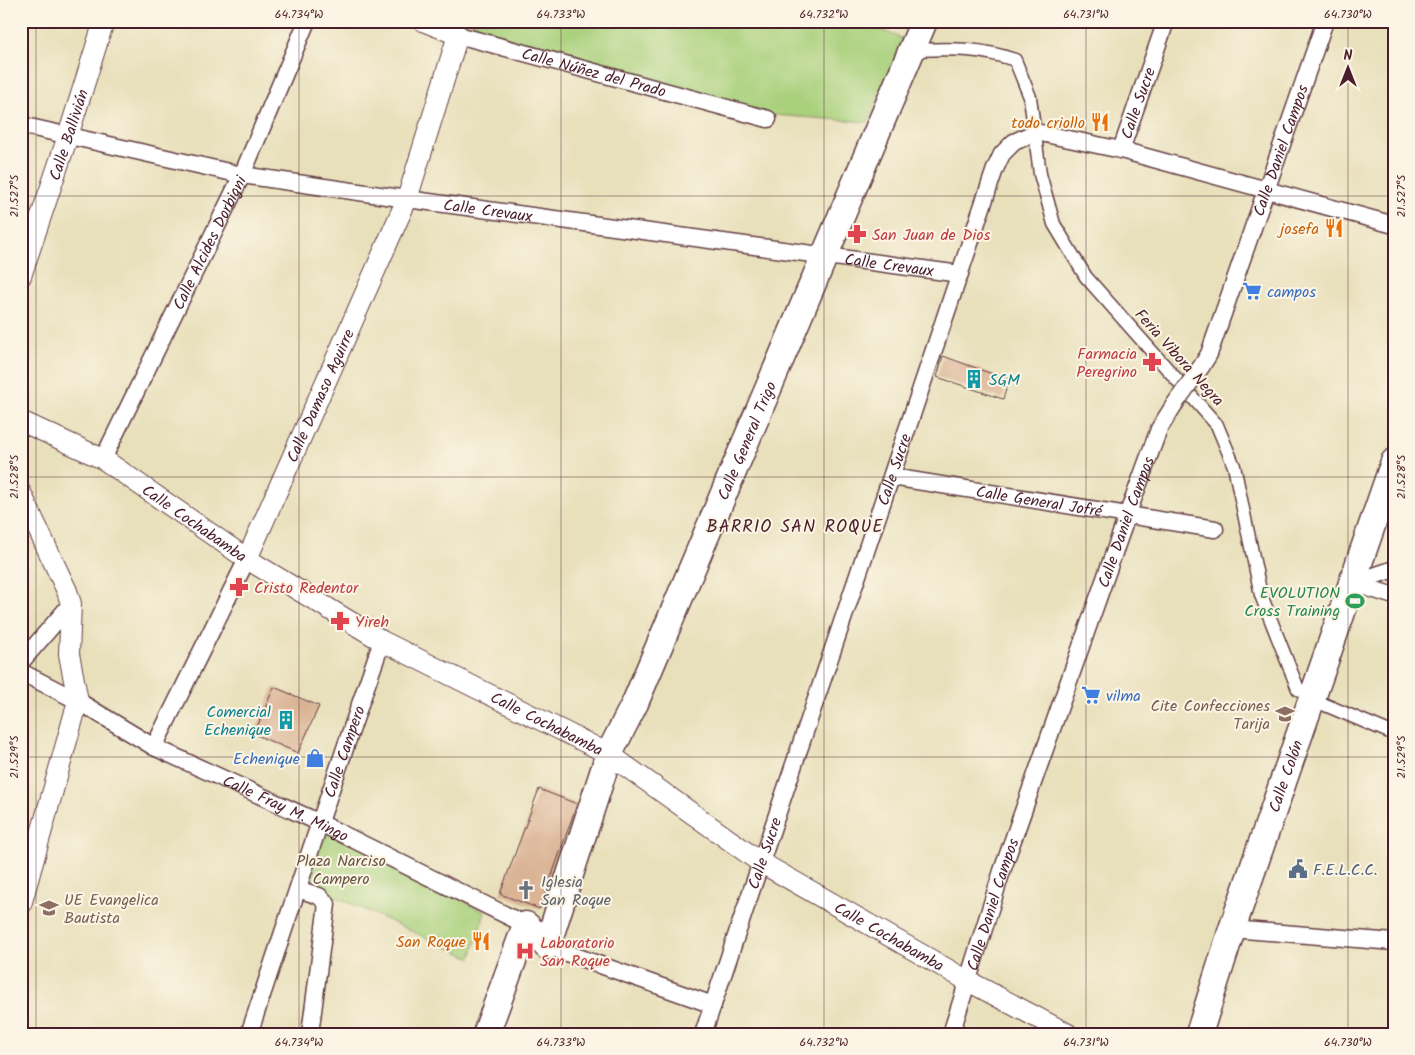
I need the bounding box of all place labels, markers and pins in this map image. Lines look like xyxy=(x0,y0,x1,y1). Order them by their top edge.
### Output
place label: todo criollo xyxy=(1011,111,1085,136)
restaurant icon: todo criollo xyxy=(1089,111,1111,133)
place label: josefa xyxy=(1276,217,1319,242)
restaurant icon: josefa xyxy=(1323,217,1345,239)
pharmacy icon: San Juan de Dios xyxy=(846,223,868,245)
place label: San Juan de Dios xyxy=(872,223,991,248)
supermarket icon: campos xyxy=(1241,280,1263,302)
place label: campos xyxy=(1267,280,1316,305)
place label: Farmacia Peregrino xyxy=(1076,342,1137,385)
pharmacy icon: Farmacia Peregrino xyxy=(1141,351,1163,373)
building icon: SGM xyxy=(963,368,985,390)
place label: SGM xyxy=(989,368,1020,393)
pharmacy icon: Cristo Redentor xyxy=(228,576,250,598)
place label: Cristo Redentor xyxy=(254,576,360,601)
place label: EVOLUTION Cross Training xyxy=(1244,581,1340,624)
sports icon: EVOLUTION Cross Training xyxy=(1344,590,1366,612)
pharmacy icon: Yireh xyxy=(329,610,351,632)
place label: Yireh xyxy=(355,610,389,635)
supermarket icon: vilma xyxy=(1080,684,1102,706)
place label: vilma xyxy=(1106,684,1141,709)
place label: Cite Confecciones Tarija xyxy=(1150,694,1270,737)
place label: Comercial Echenique xyxy=(204,700,271,743)
school or university icon: Cite Confecciones Tarija xyxy=(1274,703,1296,725)
building icon: Comercial Echenique xyxy=(275,709,297,731)
place label: Echenique xyxy=(233,747,300,772)
shop icon: Echenique xyxy=(304,747,326,769)
public building icon: F.E.L.C.C. xyxy=(1287,858,1309,880)
place label: F.E.L.C.C. xyxy=(1313,858,1378,883)
place label: Iglesia San Roque xyxy=(541,870,611,913)
church icon: Iglesia San Roque xyxy=(515,879,537,901)
place label: UE Evangelica Bautista xyxy=(64,888,159,931)
school or university icon: UE Evangelica Bautista xyxy=(38,897,60,919)
place label: San Roque xyxy=(396,930,466,955)
restaurant icon: San Roque xyxy=(470,930,492,952)
place label: Laboratorio San Roque xyxy=(540,931,614,974)
hospital icon: Laboratorio San Roque xyxy=(514,940,536,962)

